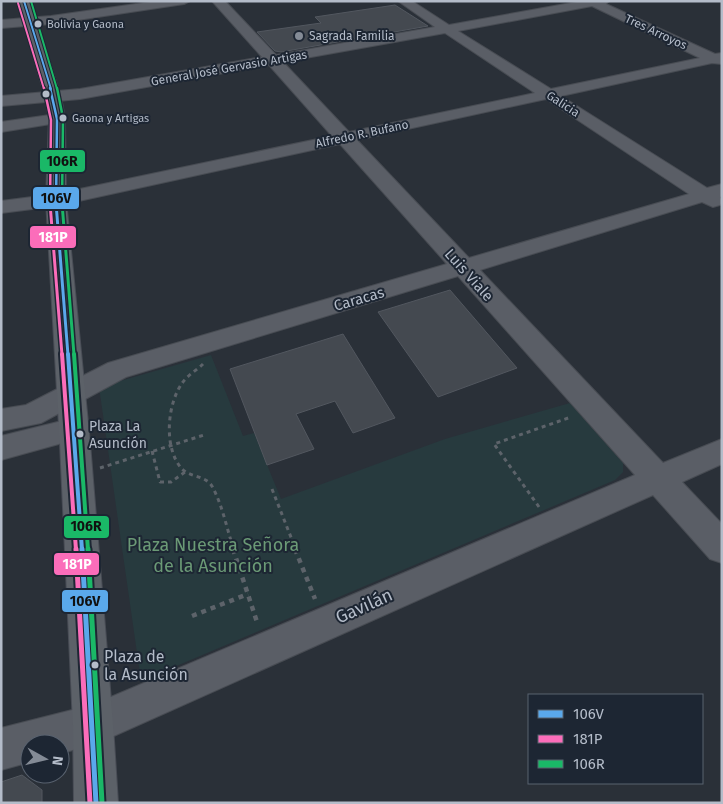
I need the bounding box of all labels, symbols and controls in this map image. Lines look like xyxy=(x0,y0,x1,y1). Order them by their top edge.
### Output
street label: Tres Arroyos xyxy=(623,12,690,53)
place label: Bolivia y Gaona xyxy=(47,18,124,31)
marker: Bolivia y Gaona xyxy=(33,19,43,29)
place label: Sagrada Familia xyxy=(309,29,395,43)
marker: Sagrada Familia xyxy=(293,30,305,42)
street label: General José Gervasio Artigas xyxy=(150,47,309,89)
street label: Galicia xyxy=(544,88,582,120)
unlabelled marker xyxy=(41,89,51,99)
place label: Gaona y Artigas xyxy=(72,112,149,125)
marker: Gaona y Artigas xyxy=(58,113,68,123)
street label: Alfredo R. Bufano xyxy=(314,117,410,151)
line badge: 106R xyxy=(39,149,86,173)
text: 106R xyxy=(46,153,78,170)
line badge: 106V xyxy=(32,186,80,210)
text: 106V xyxy=(41,190,72,207)
line badge: 181P xyxy=(29,225,77,249)
text: 181P xyxy=(38,229,68,246)
street label: Luis Viale xyxy=(441,245,497,305)
street label: Caracas xyxy=(332,283,386,315)
place label: Plaza La Asunción xyxy=(89,418,147,452)
marker: Plaza La Asunción xyxy=(75,429,85,439)
line badge: 106R xyxy=(63,515,110,539)
text: 106R xyxy=(70,518,102,535)
park label: Plaza Nuestra Señora de la Asunción xyxy=(127,534,299,577)
line badge: 181P xyxy=(53,552,100,576)
text: 181P xyxy=(62,556,92,573)
street label: Gavilán xyxy=(332,584,396,628)
line badge: 106V xyxy=(61,589,109,613)
text: 106V xyxy=(70,593,101,610)
place label: Plaza de la Asunción xyxy=(104,647,188,684)
marker: Plaza de la Asunción xyxy=(90,660,100,670)
legend xyxy=(528,694,703,784)
text: 106V xyxy=(573,705,605,723)
text: 181P xyxy=(573,730,603,748)
north arrow xyxy=(20,734,70,784)
text: N xyxy=(48,755,66,767)
text: 106R xyxy=(573,755,605,773)

